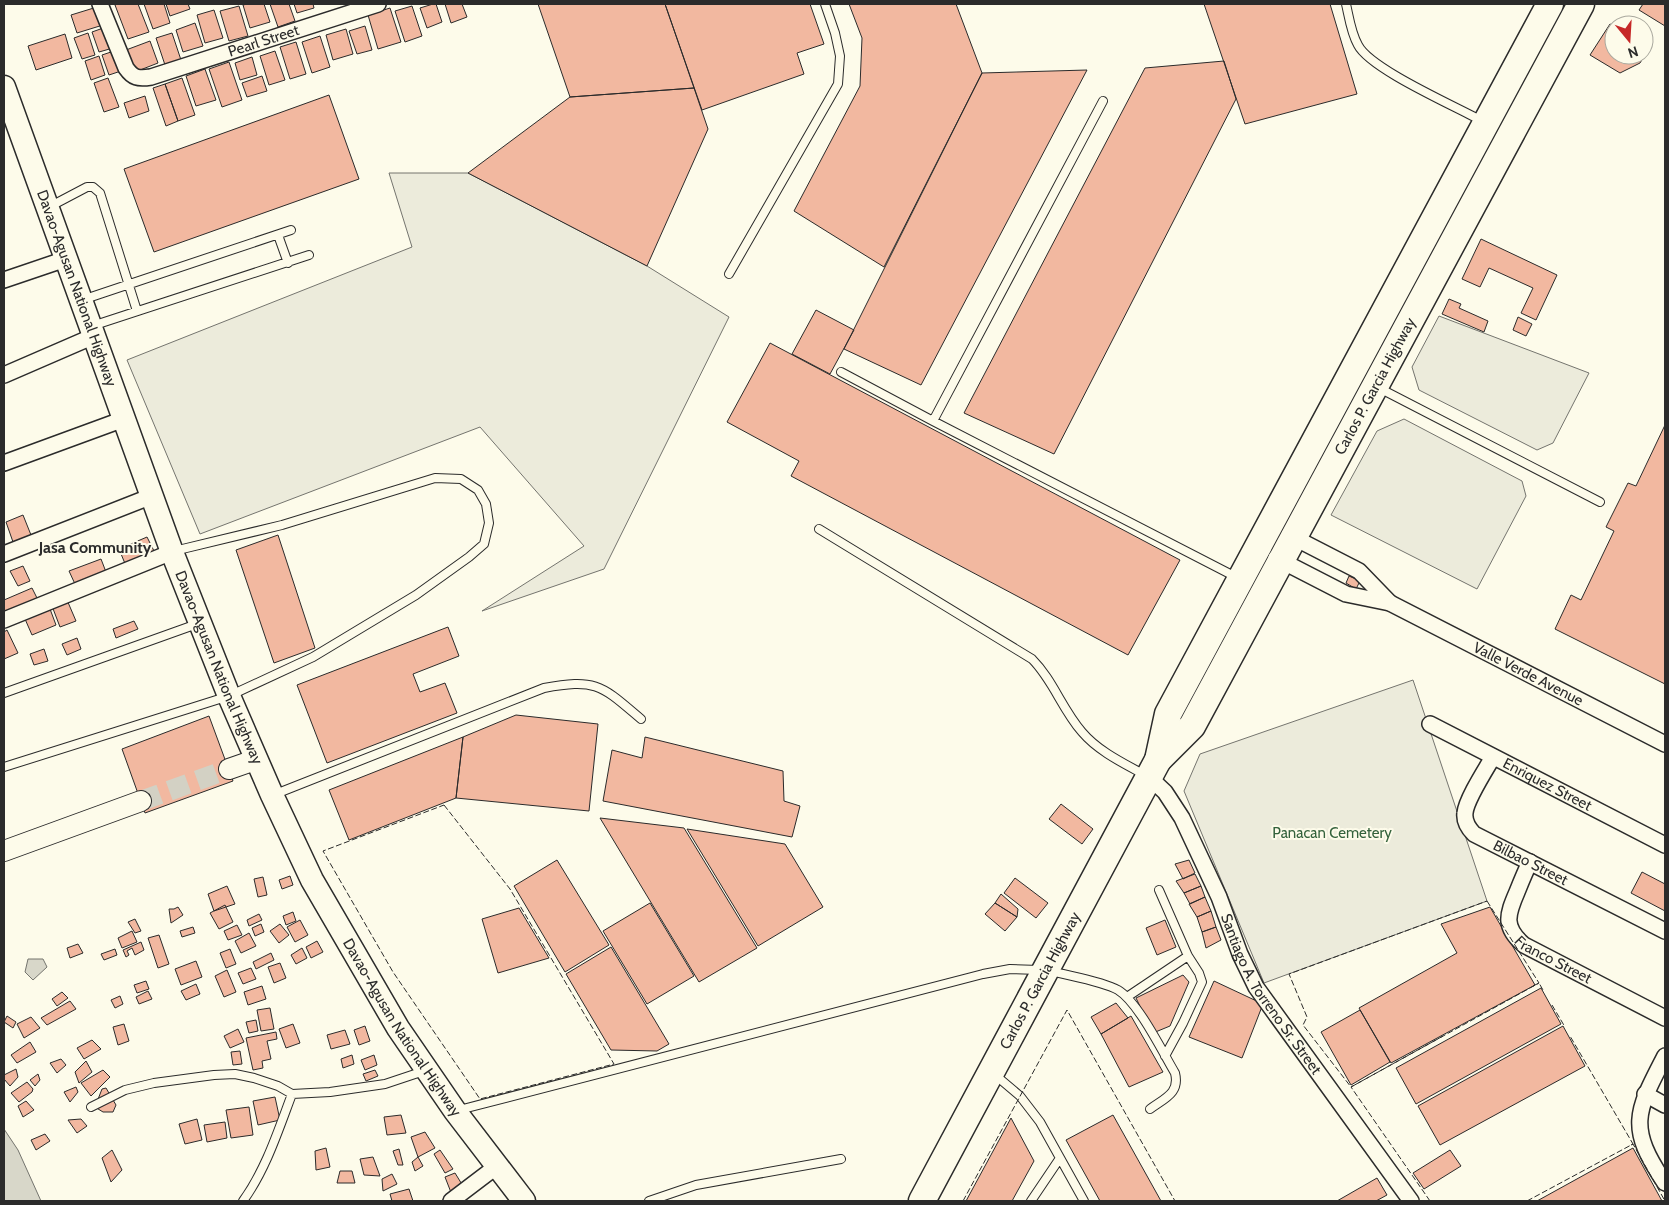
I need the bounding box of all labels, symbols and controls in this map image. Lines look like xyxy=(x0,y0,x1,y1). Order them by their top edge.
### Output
north arrow xyxy=(1604,15,1654,65)
street label: Pearl Street xyxy=(226,21,301,61)
text: N xyxy=(1626,42,1641,62)
street label: Davao-Agusan National Highway xyxy=(33,188,121,389)
street label: Carlos P. Garcia Highway xyxy=(1331,314,1420,458)
district label: Jasa Community xyxy=(38,538,152,557)
street label: Davao-Agusan National Highway xyxy=(171,568,267,767)
street label: Valle Verde Avenue xyxy=(1470,638,1587,710)
street label: Enriquez Street xyxy=(1500,754,1595,815)
park label: Panacan Cemetery xyxy=(1272,824,1392,842)
street label: Bilbao Street xyxy=(1490,836,1571,889)
street label: Carlos P. Garcia Highway xyxy=(996,908,1084,1052)
street label: Santiago A. Torreno Sr. Street xyxy=(1217,911,1325,1078)
street label: Franco Street xyxy=(1511,932,1595,987)
street label: Davao-Agusan National Highway xyxy=(339,935,465,1121)

